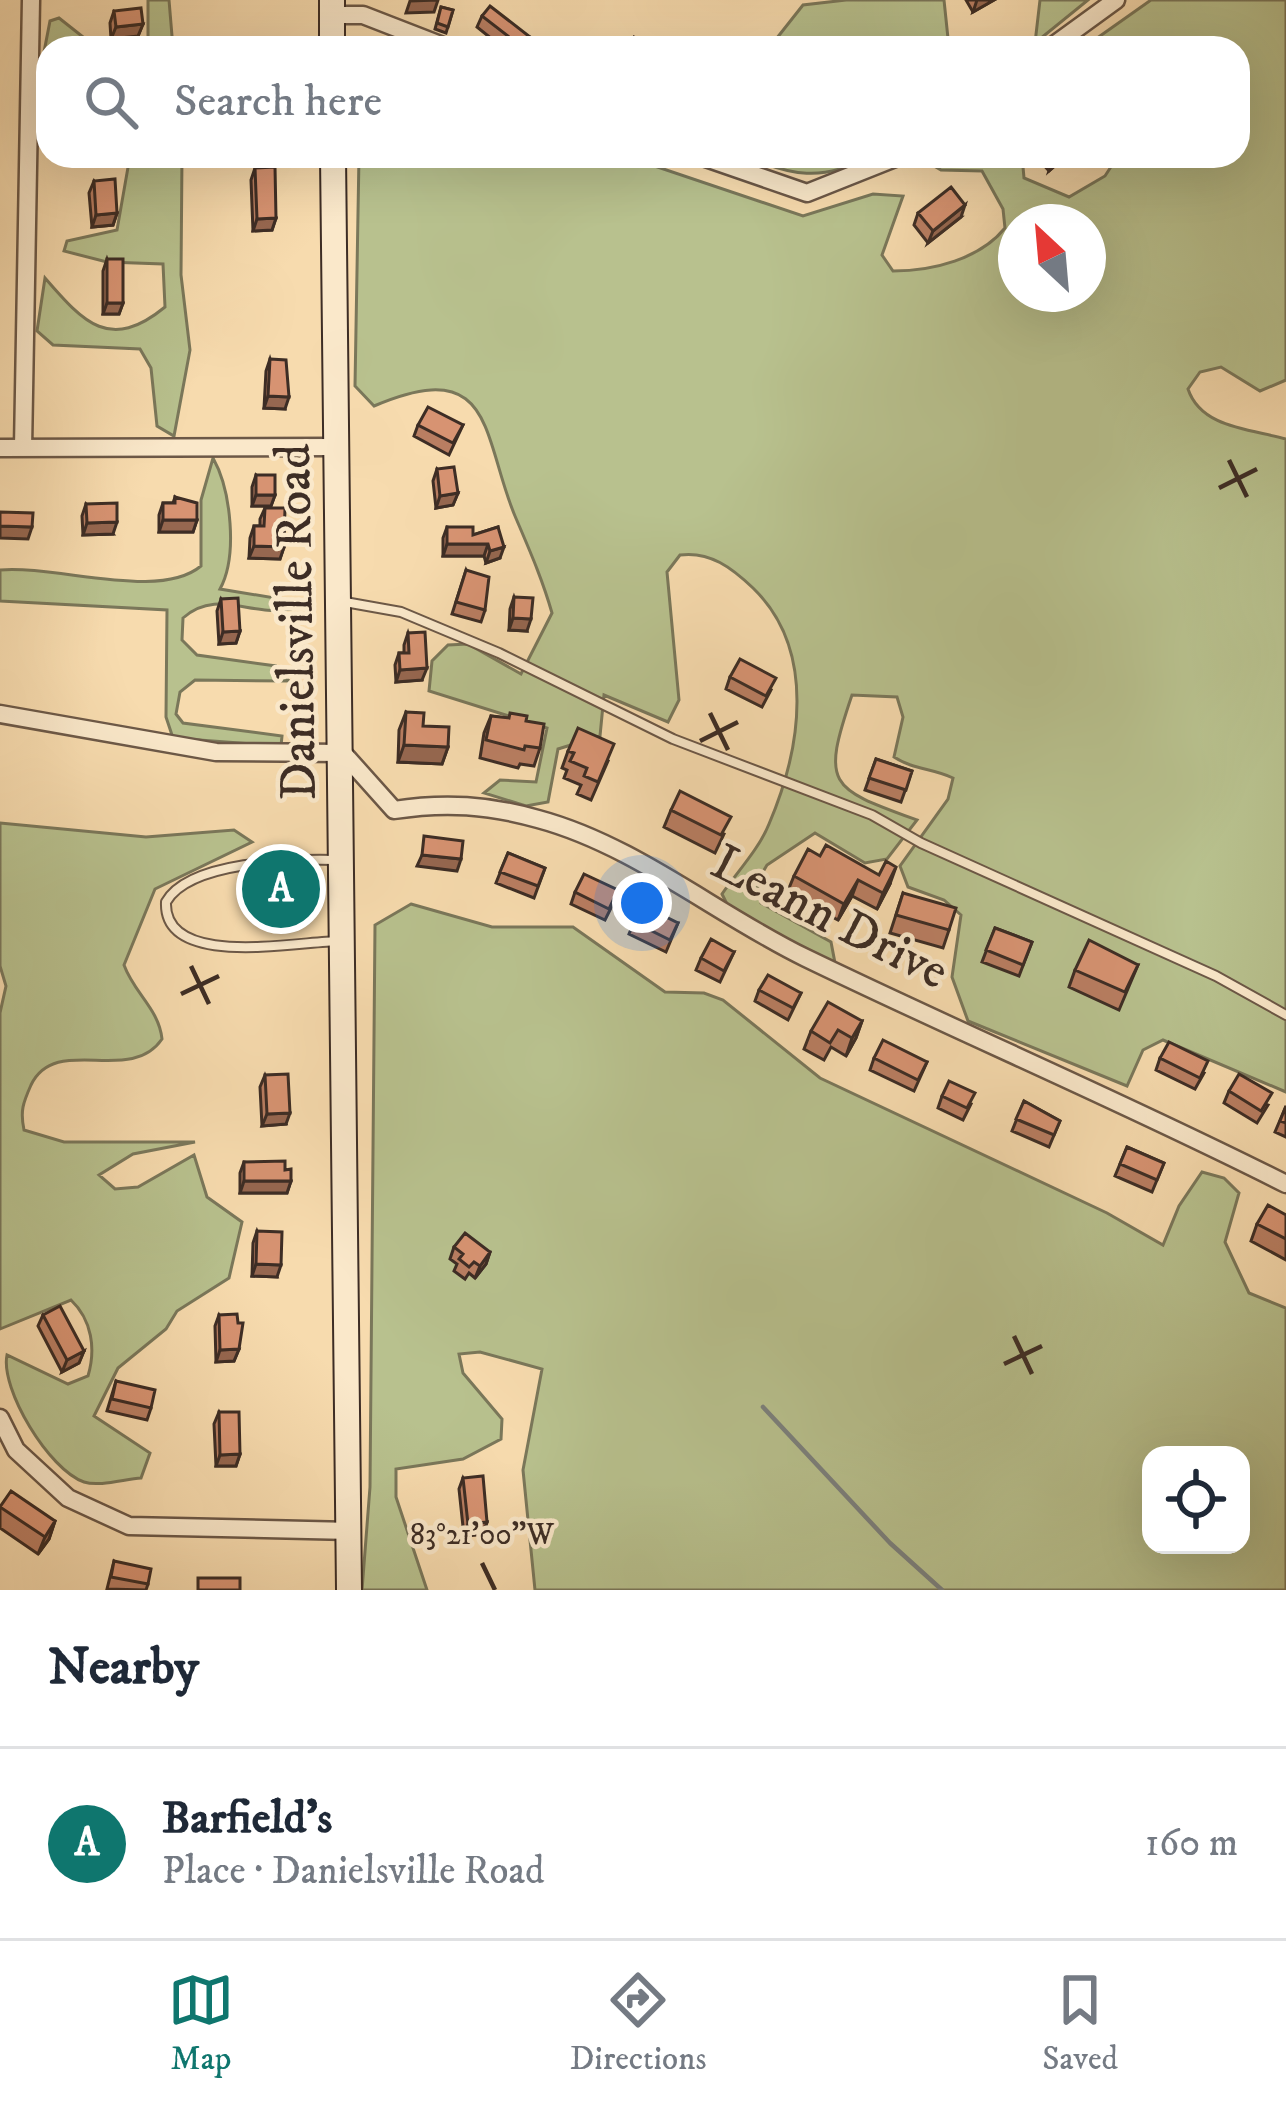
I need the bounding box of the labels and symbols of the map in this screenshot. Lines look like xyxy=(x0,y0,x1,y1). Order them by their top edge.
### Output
north arrow xyxy=(998,204,1106,312)
street label: Danielsville Road xyxy=(262,443,332,801)
street label: Leann Drive xyxy=(700,831,959,1005)
pin: A xyxy=(242,844,320,934)
your location xyxy=(612,873,672,933)
text: 83°21'00"W xyxy=(410,1517,554,1554)

